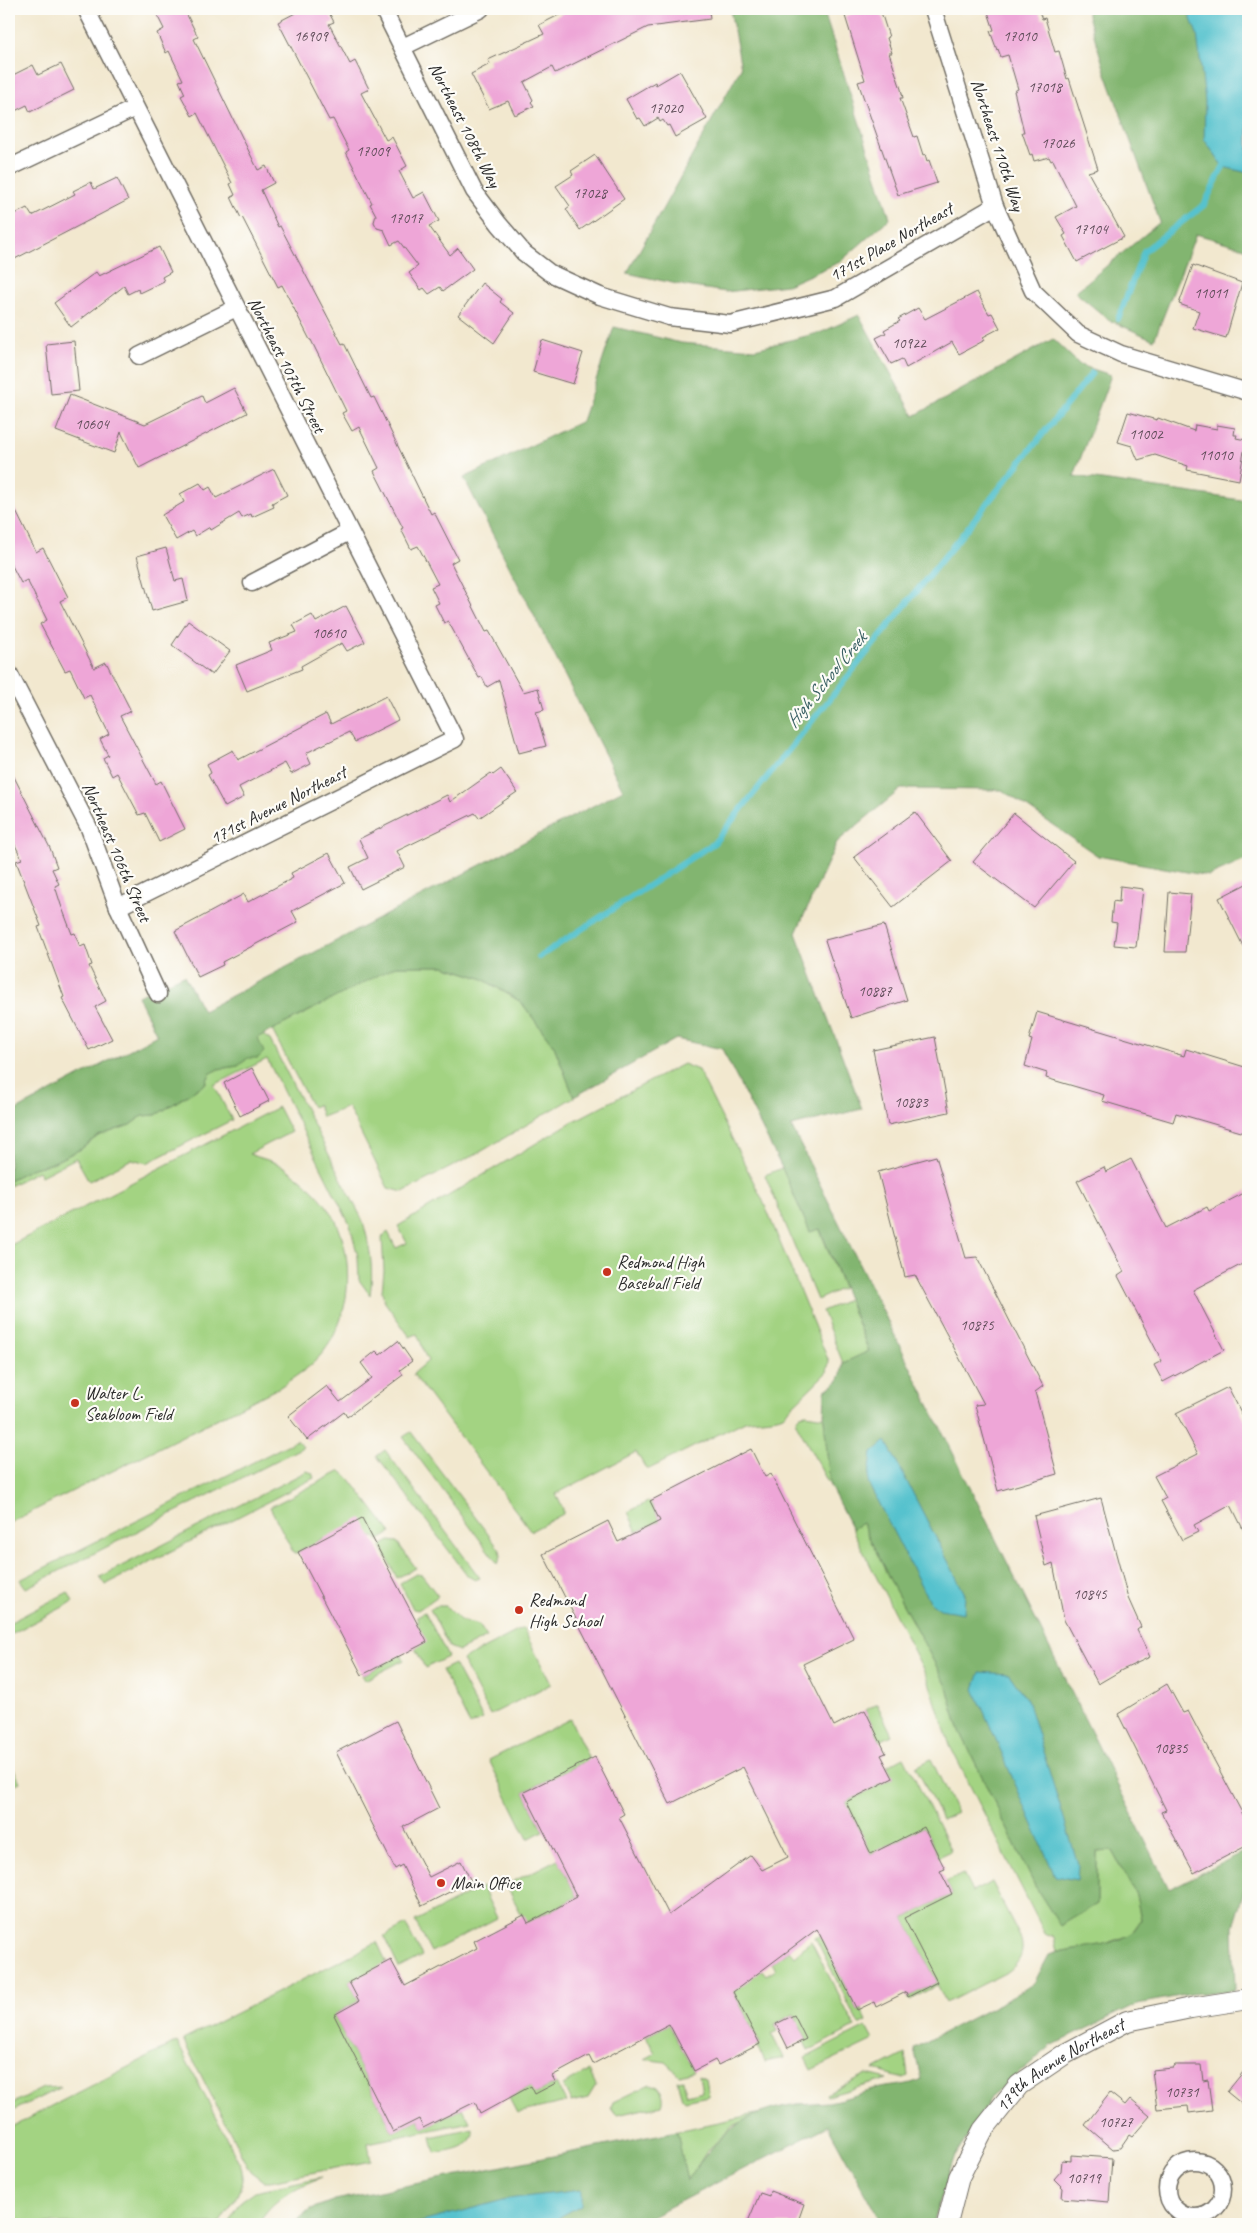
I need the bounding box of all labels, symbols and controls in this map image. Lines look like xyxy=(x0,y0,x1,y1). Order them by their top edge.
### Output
house number: 16909 xyxy=(294,27,329,46)
house number: 17010 xyxy=(1003,27,1038,46)
street label: Northeast 108th Way xyxy=(424,59,507,193)
street label: Northeast 110th Way xyxy=(966,76,1030,215)
house number: 17018 xyxy=(1028,78,1063,97)
house number: 17020 xyxy=(649,99,684,118)
house number: 17026 xyxy=(1041,134,1076,153)
house number: 17009 xyxy=(356,142,391,161)
house number: 17028 xyxy=(573,184,608,203)
street label: 171st Place Northeast xyxy=(825,196,959,286)
house number: 17017 xyxy=(389,209,424,228)
house number: 17104 xyxy=(1074,220,1109,239)
house number: 11011 xyxy=(1194,284,1229,303)
street label: Northeast 107th Street xyxy=(243,294,332,438)
house number: 10922 xyxy=(892,334,927,353)
house number: 10604 xyxy=(75,415,110,434)
house number: 11002 xyxy=(1129,425,1164,444)
house number: 11010 xyxy=(1199,446,1234,465)
house number: 10610 xyxy=(312,624,347,643)
water label: High School Creek xyxy=(780,625,874,733)
street label: 171st Avenue Northeast xyxy=(206,760,352,849)
street label: Northeast 106th Street xyxy=(78,779,157,927)
house number: 10887 xyxy=(858,982,893,1001)
house number: 10883 xyxy=(894,1093,929,1112)
place label: Redmond High Baseball Field xyxy=(617,1251,705,1294)
marker: Redmond High Baseball Field xyxy=(601,1266,613,1278)
house number: 10875 xyxy=(960,1316,995,1335)
place label: Walter L. Seabloom Field xyxy=(85,1382,175,1425)
marker: Walter L. Seabloom Field xyxy=(69,1397,81,1409)
house number: 10845 xyxy=(1073,1585,1108,1604)
place label: Redmond High School xyxy=(529,1589,604,1632)
marker: Redmond High School xyxy=(513,1604,525,1616)
house number: 10835 xyxy=(1154,1739,1189,1758)
place label: Main Office xyxy=(451,1872,522,1894)
marker: Main Office xyxy=(435,1877,447,1889)
street label: 179th Avenue Northeast xyxy=(991,2012,1131,2116)
house number: 10731 xyxy=(1165,2083,1200,2102)
house number: 10727 xyxy=(1099,2113,1134,2132)
house number: 10719 xyxy=(1067,2169,1102,2188)

